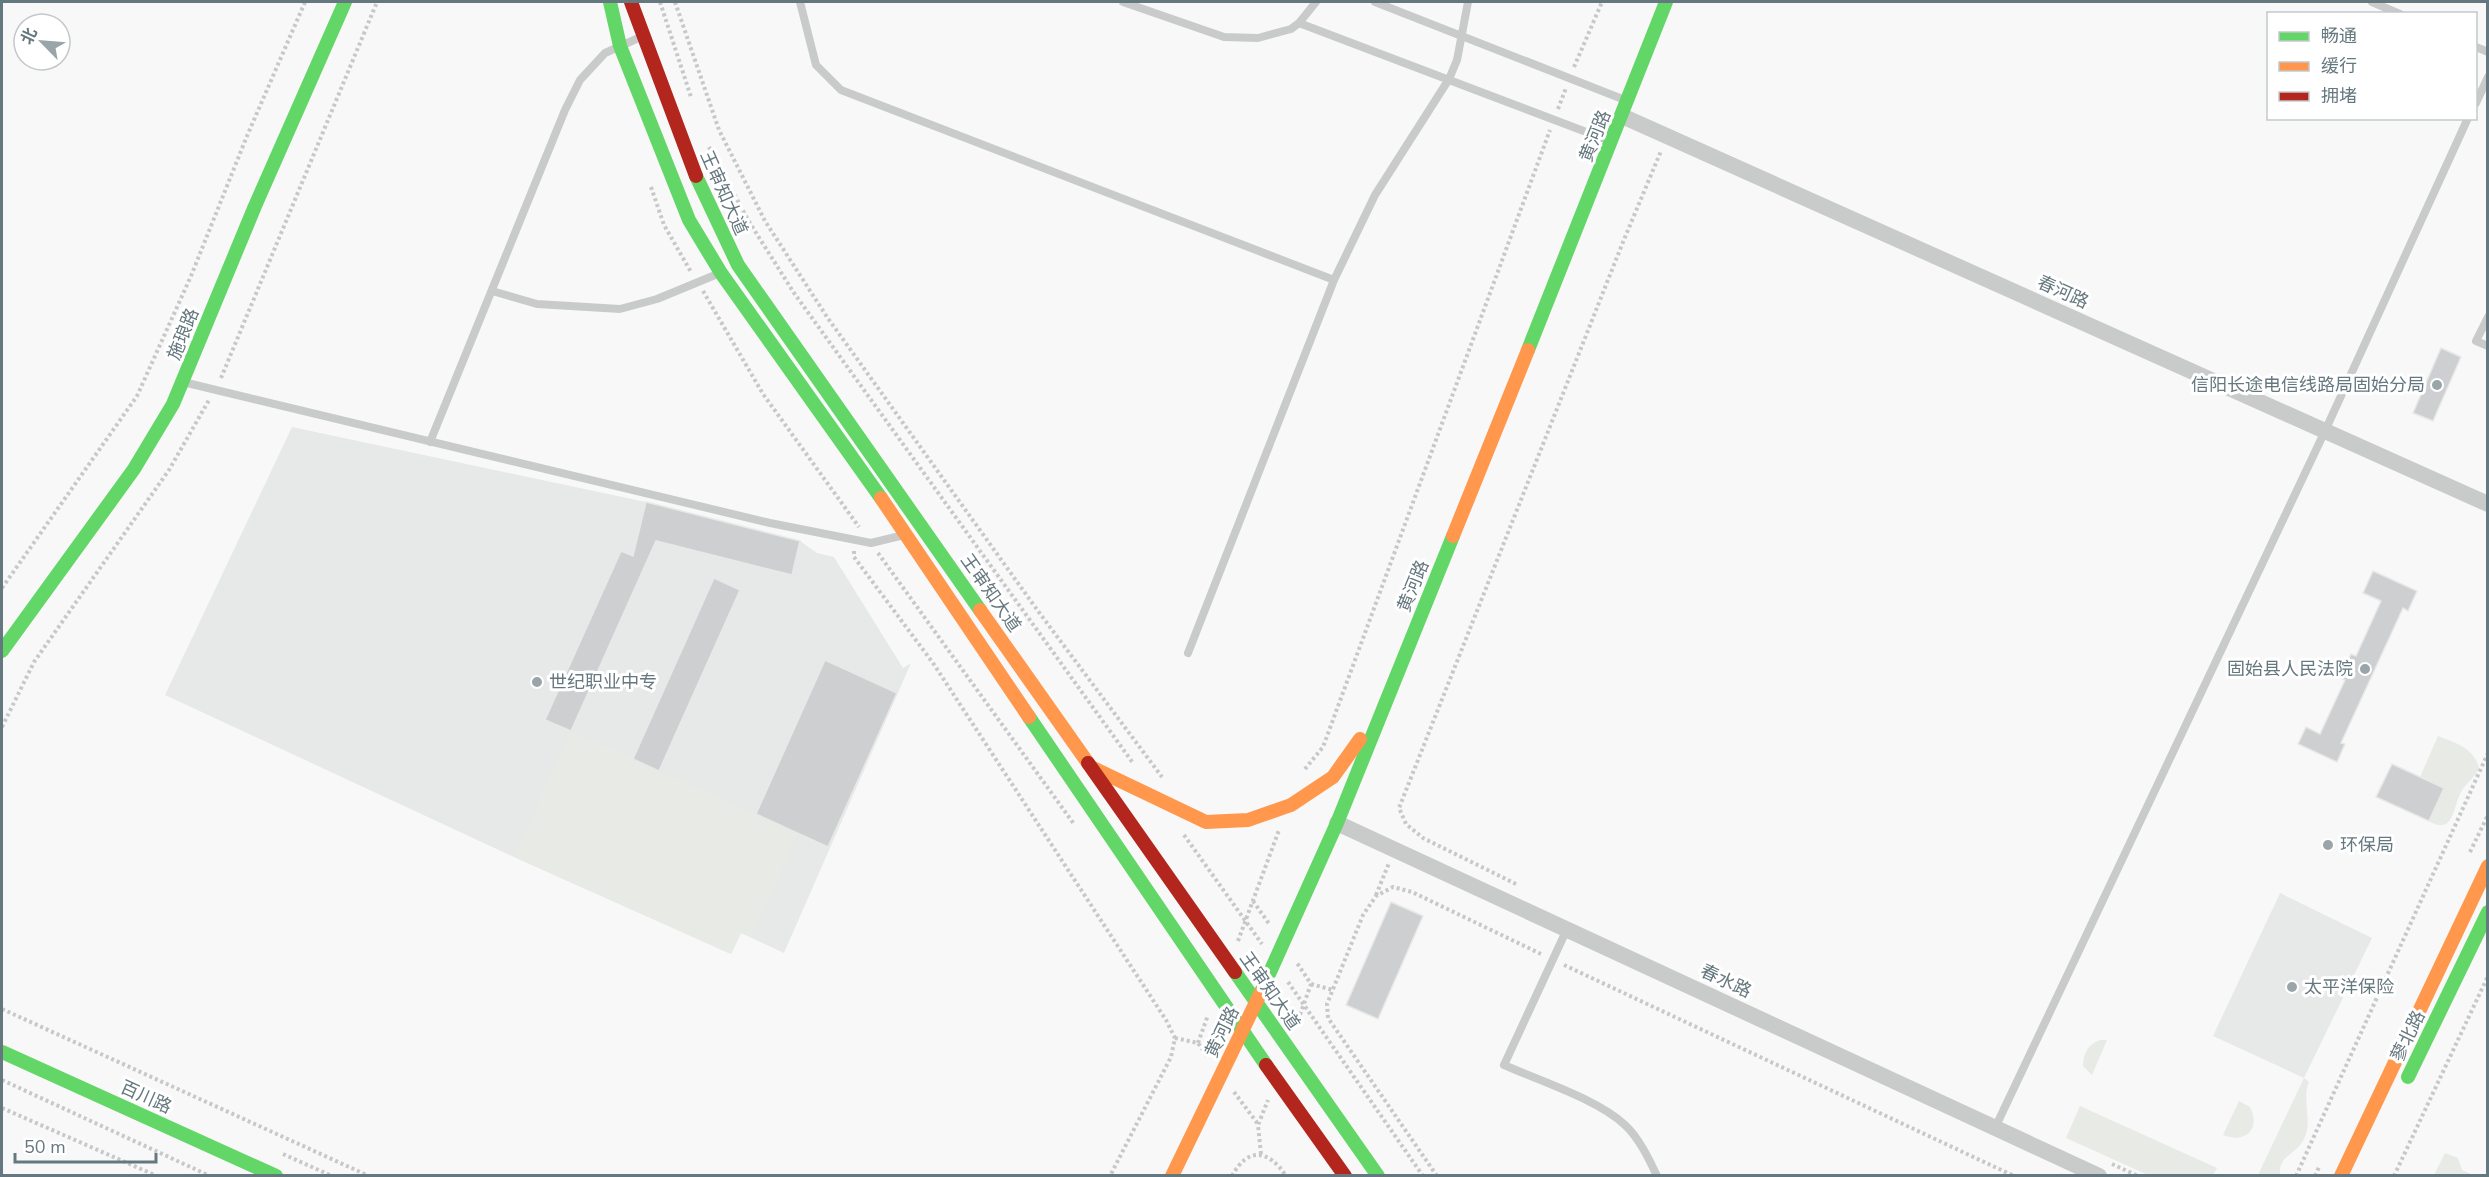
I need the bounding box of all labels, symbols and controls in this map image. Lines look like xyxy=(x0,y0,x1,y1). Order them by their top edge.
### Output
north arrow xyxy=(12,12,72,72)
legend xyxy=(2267,12,2477,120)
text: 北 xyxy=(16,24,43,48)
text: 畅通 xyxy=(2321,24,2357,48)
text: 缓行 xyxy=(2321,54,2357,78)
text: 拥堵 xyxy=(2321,84,2357,108)
street label: 黄河路 xyxy=(1574,106,1616,166)
street label: 王审知大道 xyxy=(695,147,753,239)
street label: 春河路 xyxy=(2033,270,2093,314)
street label: 施琅路 xyxy=(162,304,204,364)
place label: 信阳长途电信线路局固始分局 xyxy=(2191,373,2425,397)
marker: 信阳长途电信线路局固始分局 xyxy=(2430,378,2444,392)
street label: 王审知大道 xyxy=(955,549,1027,637)
street label: 黄河路 xyxy=(1392,556,1434,616)
place label: 固始县人民法院 xyxy=(2227,657,2353,681)
marker: 固始县人民法院 xyxy=(2358,662,2372,676)
place label: 世纪职业中专 xyxy=(549,670,657,694)
marker: 世纪职业中专 xyxy=(530,675,544,689)
place label: 环保局 xyxy=(2340,833,2394,857)
marker: 环保局 xyxy=(2321,838,2335,852)
street label: 王审知大道 xyxy=(1234,947,1306,1035)
street label: 春水路 xyxy=(1696,959,1756,1003)
place label: 太平洋保险 xyxy=(2304,975,2394,999)
marker: 太平洋保险 xyxy=(2285,980,2299,994)
street label: 黄河路 xyxy=(1199,1002,1245,1062)
street label: 蓼北路 xyxy=(2385,1006,2431,1066)
street label: 百川路 xyxy=(116,1075,176,1119)
scale bar xyxy=(15,1126,156,1164)
text: 50 m xyxy=(24,1135,66,1159)

